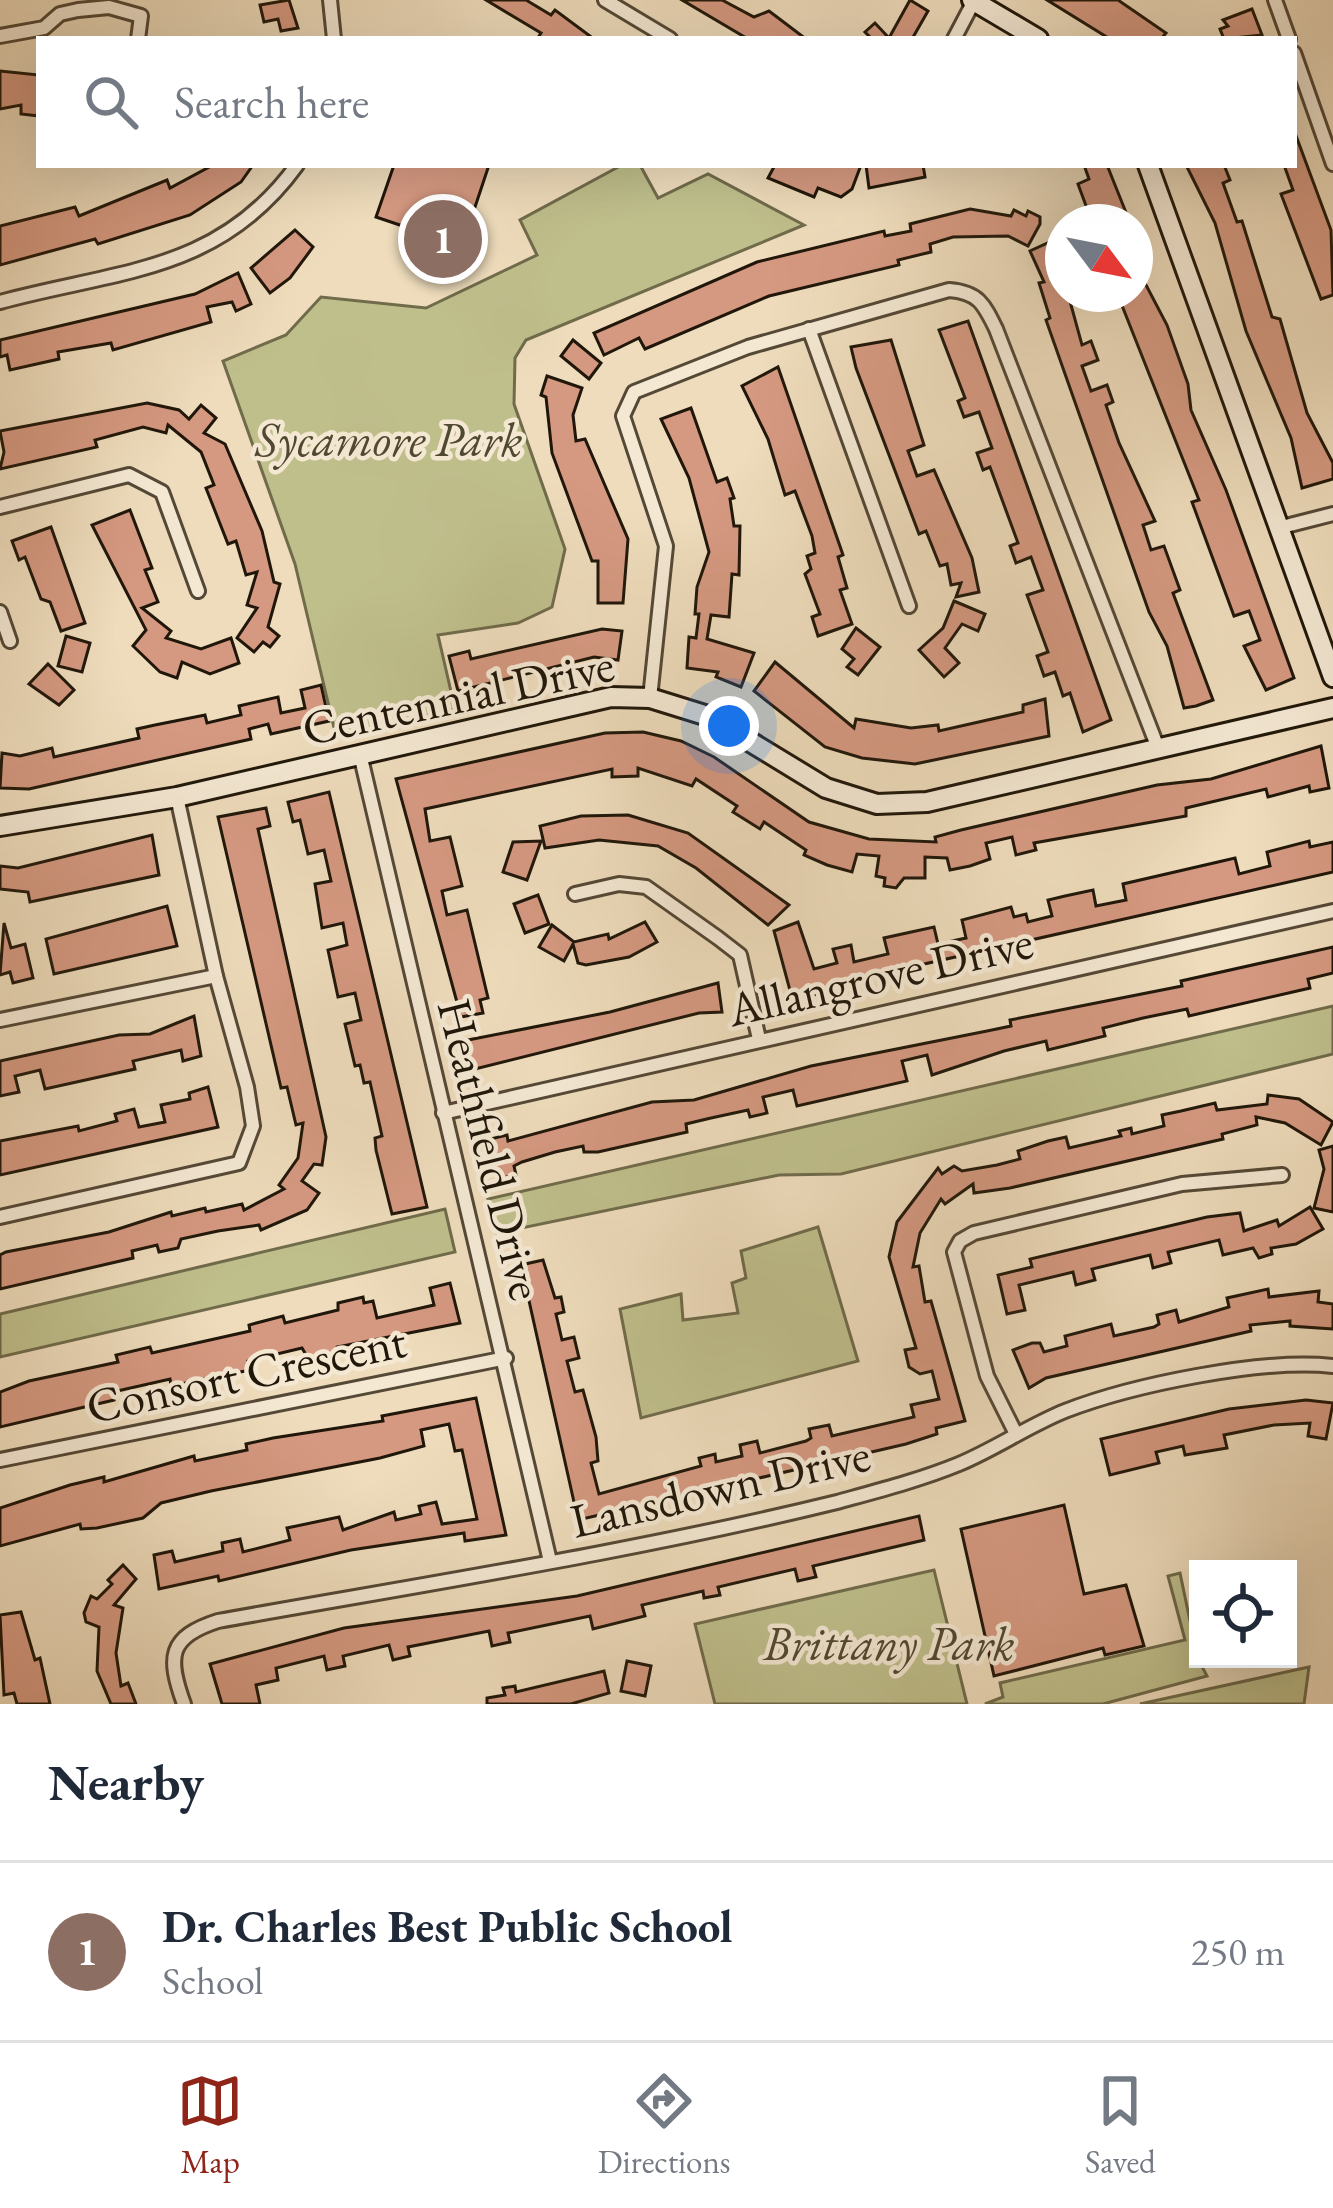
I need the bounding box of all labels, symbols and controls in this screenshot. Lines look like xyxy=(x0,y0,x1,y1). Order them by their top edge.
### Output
search box xyxy=(36,36,1297,168)
icon: search xyxy=(78,69,144,135)
text: Search here xyxy=(174,73,369,131)
pin: 1 xyxy=(404,194,482,284)
north arrow xyxy=(1045,204,1153,312)
park label: Sycamore Park xyxy=(254,408,523,470)
street label: Centennial Drive xyxy=(296,633,620,759)
your location xyxy=(699,696,759,756)
street label: Allangrove Drive xyxy=(720,910,1039,1040)
street label: Heathfield Drive xyxy=(424,992,558,1306)
street label: Consort Crescent xyxy=(81,1309,411,1437)
street label: Lansdown Drive xyxy=(564,1422,876,1552)
map controls xyxy=(1189,1560,1297,1668)
button: locate xyxy=(1189,1560,1297,1668)
park label: Brittany Park xyxy=(762,1612,1015,1674)
text: Nearby xyxy=(48,1749,204,1815)
text: Dr. Charles Best Public School xyxy=(162,1897,733,1955)
text: 1 xyxy=(77,1926,97,1977)
text: 250 m xyxy=(1191,1926,1285,1977)
text: School xyxy=(162,1955,263,2006)
tab: Map xyxy=(177,2068,243,2183)
tab: Directions xyxy=(598,2068,731,2183)
tab: Saved xyxy=(1085,2068,1156,2183)

